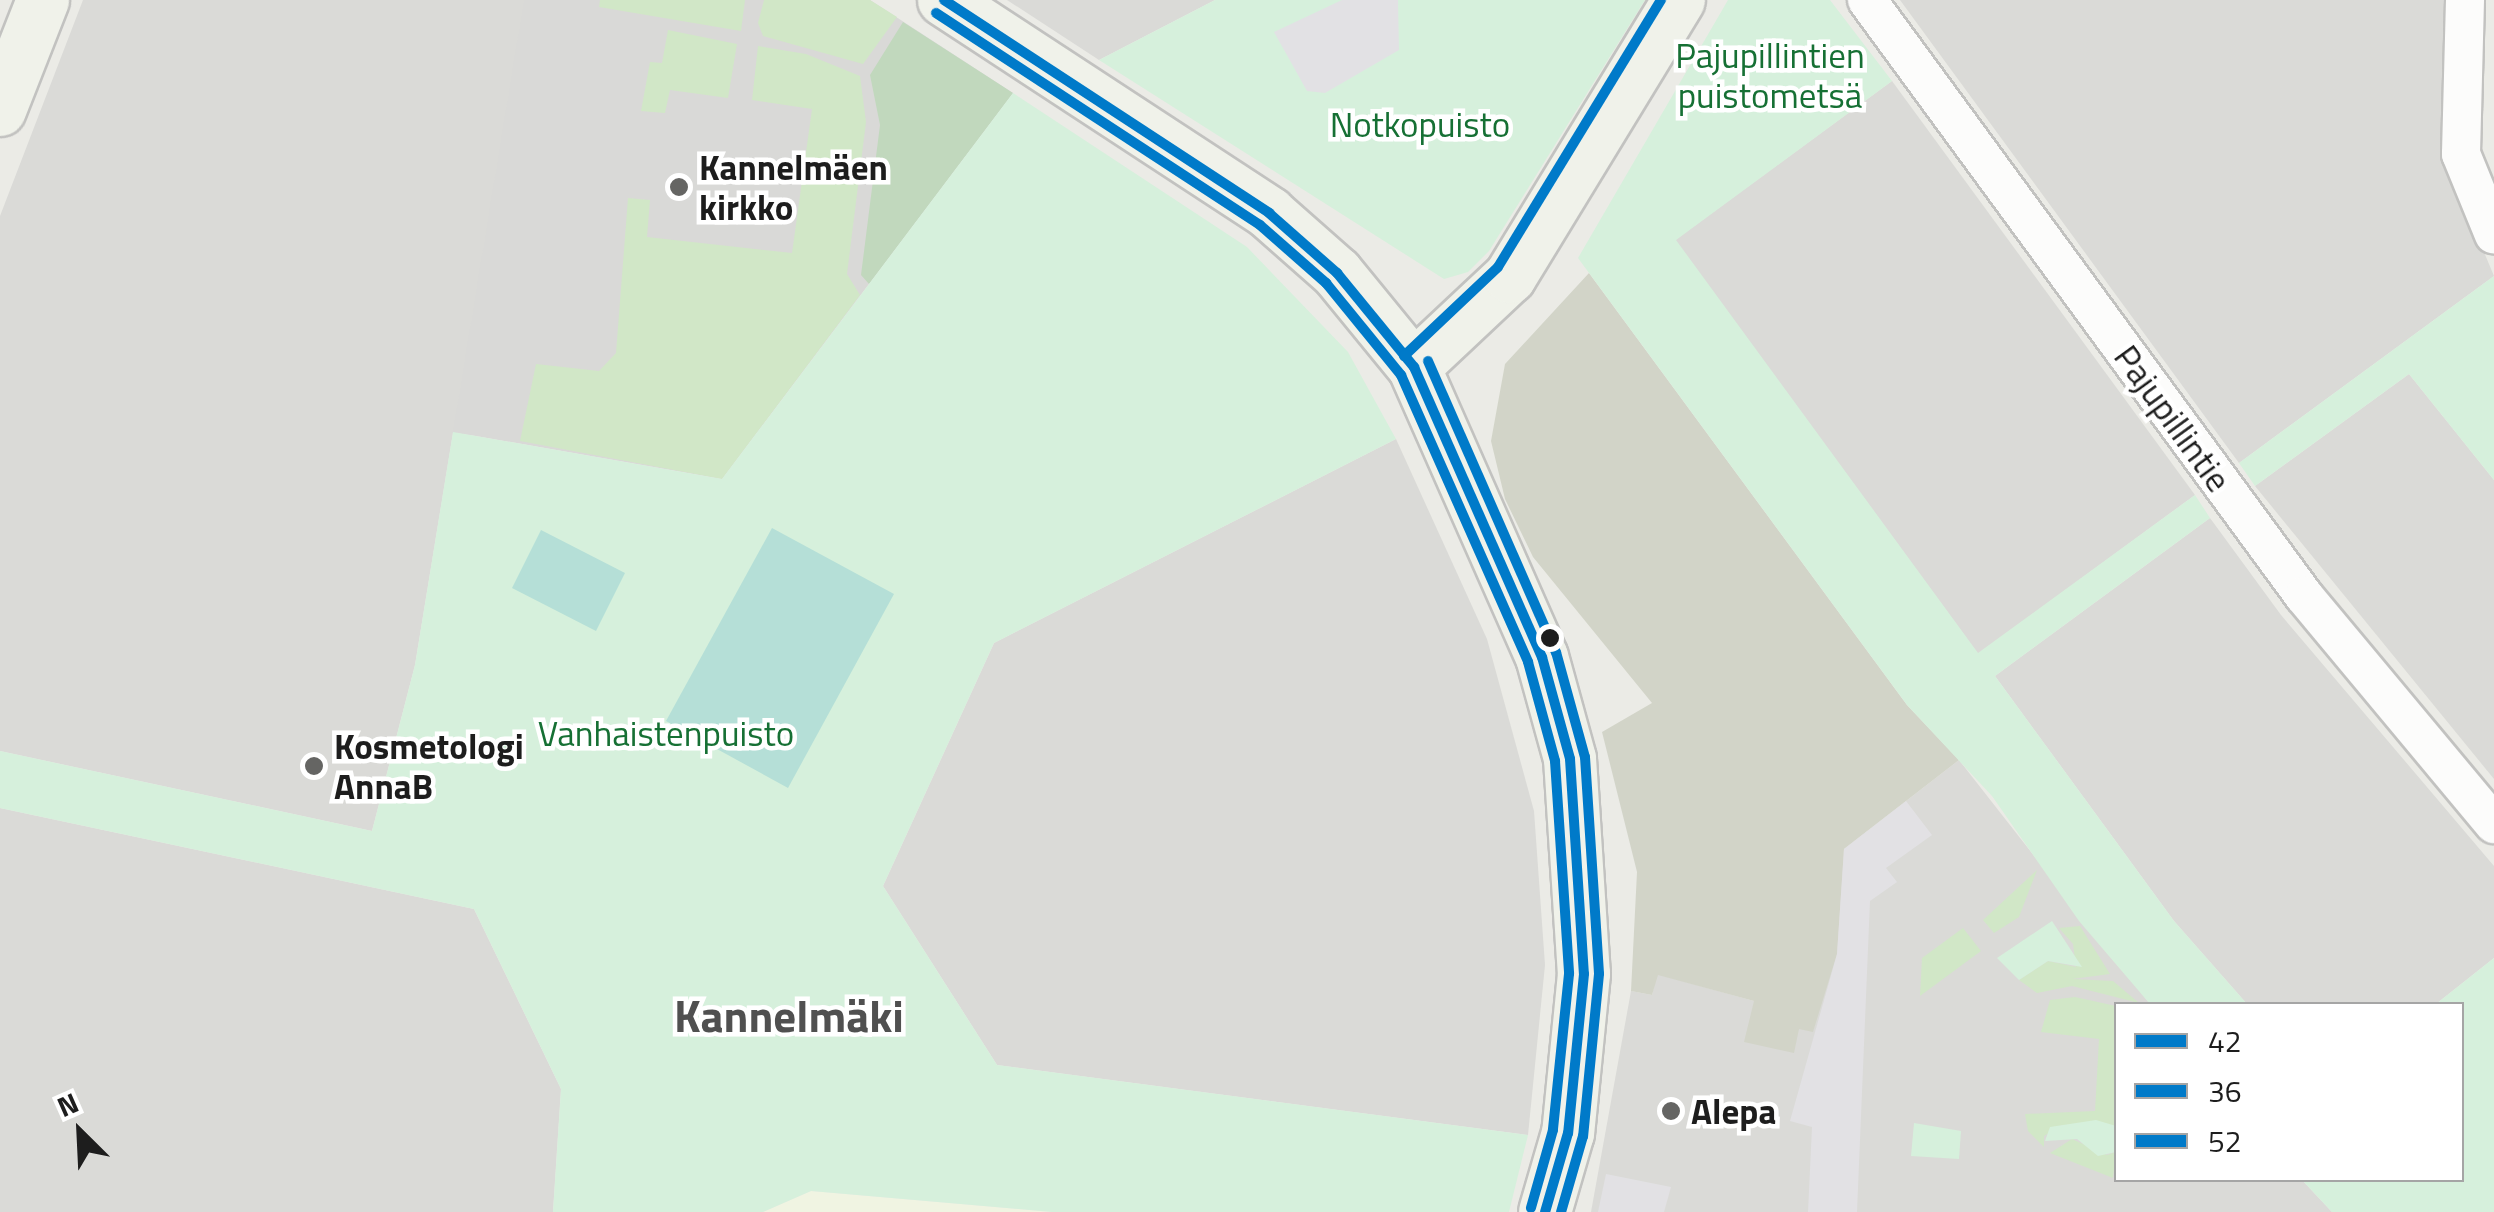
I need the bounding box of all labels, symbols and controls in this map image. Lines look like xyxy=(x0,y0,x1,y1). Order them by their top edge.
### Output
park label: Pajupillintien puistometsä xyxy=(1675,34,1865,116)
park label: Notkopuisto xyxy=(1330,103,1510,145)
place label: Kannelmäen kirkko xyxy=(699,146,888,228)
marker: Kannelmäen kirkko xyxy=(668,176,690,198)
street label: Pajupillintie xyxy=(2106,337,2240,499)
unlabelled marker xyxy=(1540,628,1560,648)
park label: Vanhaistenpuisto xyxy=(538,712,794,754)
place label: Kosmetologi AnnaB xyxy=(334,725,524,807)
marker: Kosmetologi AnnaB xyxy=(303,755,325,777)
district label: Kannelmäki xyxy=(674,989,904,1043)
legend xyxy=(2114,1002,2464,1182)
text: 42 xyxy=(2208,1018,2242,1064)
text: 36 xyxy=(2208,1068,2242,1114)
text: N xyxy=(50,1081,85,1128)
north arrow xyxy=(30,1082,130,1182)
place label: Alepa xyxy=(1691,1090,1776,1132)
marker: Alepa xyxy=(1660,1100,1682,1122)
text: 52 xyxy=(2208,1118,2242,1164)

